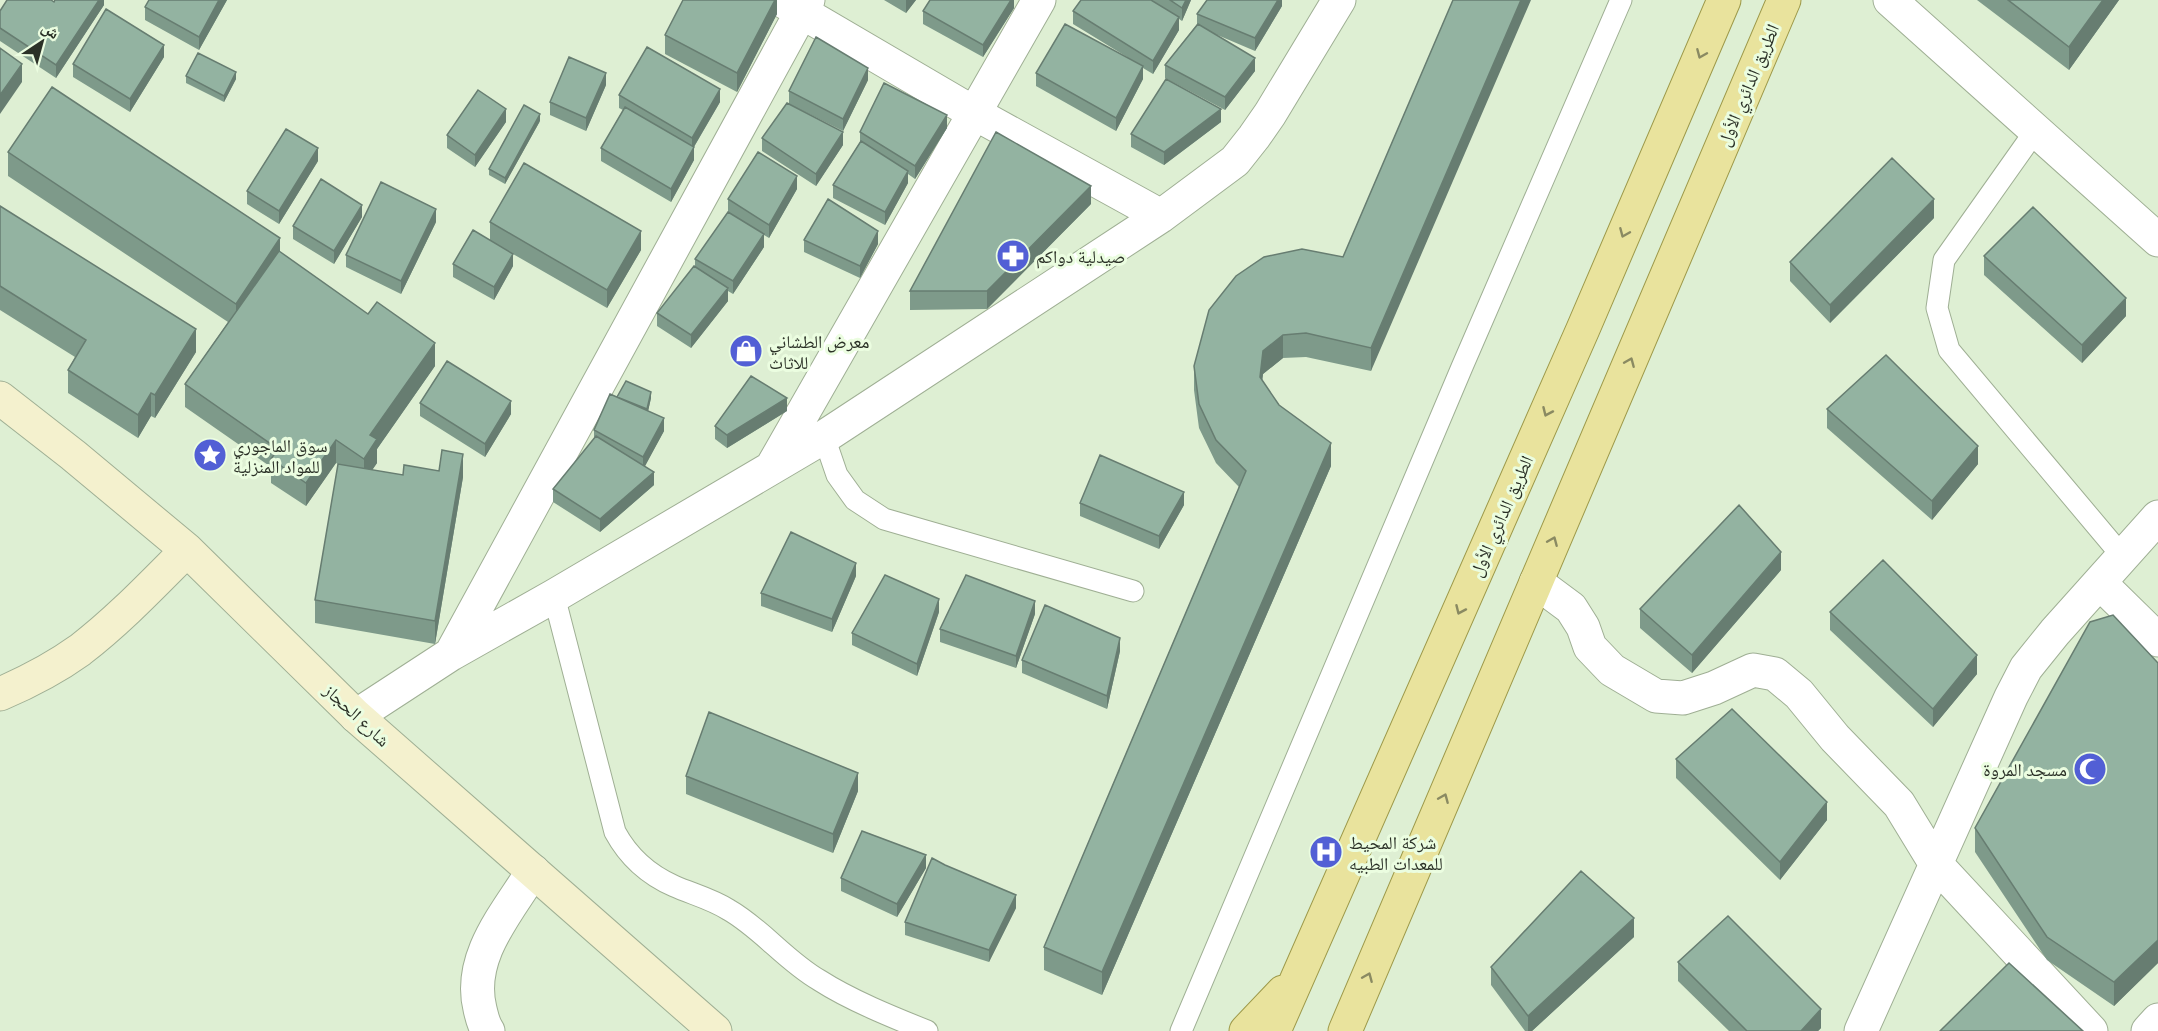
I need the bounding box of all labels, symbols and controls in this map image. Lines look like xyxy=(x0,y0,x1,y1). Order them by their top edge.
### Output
north arrow xyxy=(12,12,72,72)
text: ش xyxy=(38,18,63,43)
street label: الطريق الدائري الأول xyxy=(1713,21,1787,151)
one-way arrow xyxy=(1696,47,1708,58)
one-way arrow xyxy=(1619,227,1631,238)
pharmacy icon: صيدلية دواكم xyxy=(995,238,1031,274)
place label: صيدلية دواكم xyxy=(1036,246,1125,269)
place label: معرض الطشاني للاثاث xyxy=(769,331,869,373)
shop icon: معرض الطشاني للاثاث xyxy=(728,333,764,369)
one-way arrow xyxy=(1623,357,1635,368)
one-way arrow xyxy=(1542,406,1554,417)
place label: سوق الماجوري للمواد المنزلية xyxy=(233,435,328,477)
place icon: سوق الماجوري للمواد المنزلية xyxy=(192,437,228,473)
street label: الطريق الدائري الأول xyxy=(1465,452,1541,582)
one-way arrow xyxy=(1546,536,1558,547)
one-way arrow xyxy=(1455,603,1467,614)
street label: شارع الحجاز xyxy=(318,679,394,752)
mosque icon: مسجد المروة xyxy=(2072,751,2108,787)
place label: مسجد المروة xyxy=(1983,759,2067,780)
one-way arrow xyxy=(1437,793,1449,804)
place label: شركة المحيط للمعدات الطبيه xyxy=(1349,832,1443,874)
hospital icon: شركة المحيط للمعدات الطبيه xyxy=(1308,834,1344,870)
one-way arrow xyxy=(1361,973,1373,984)

